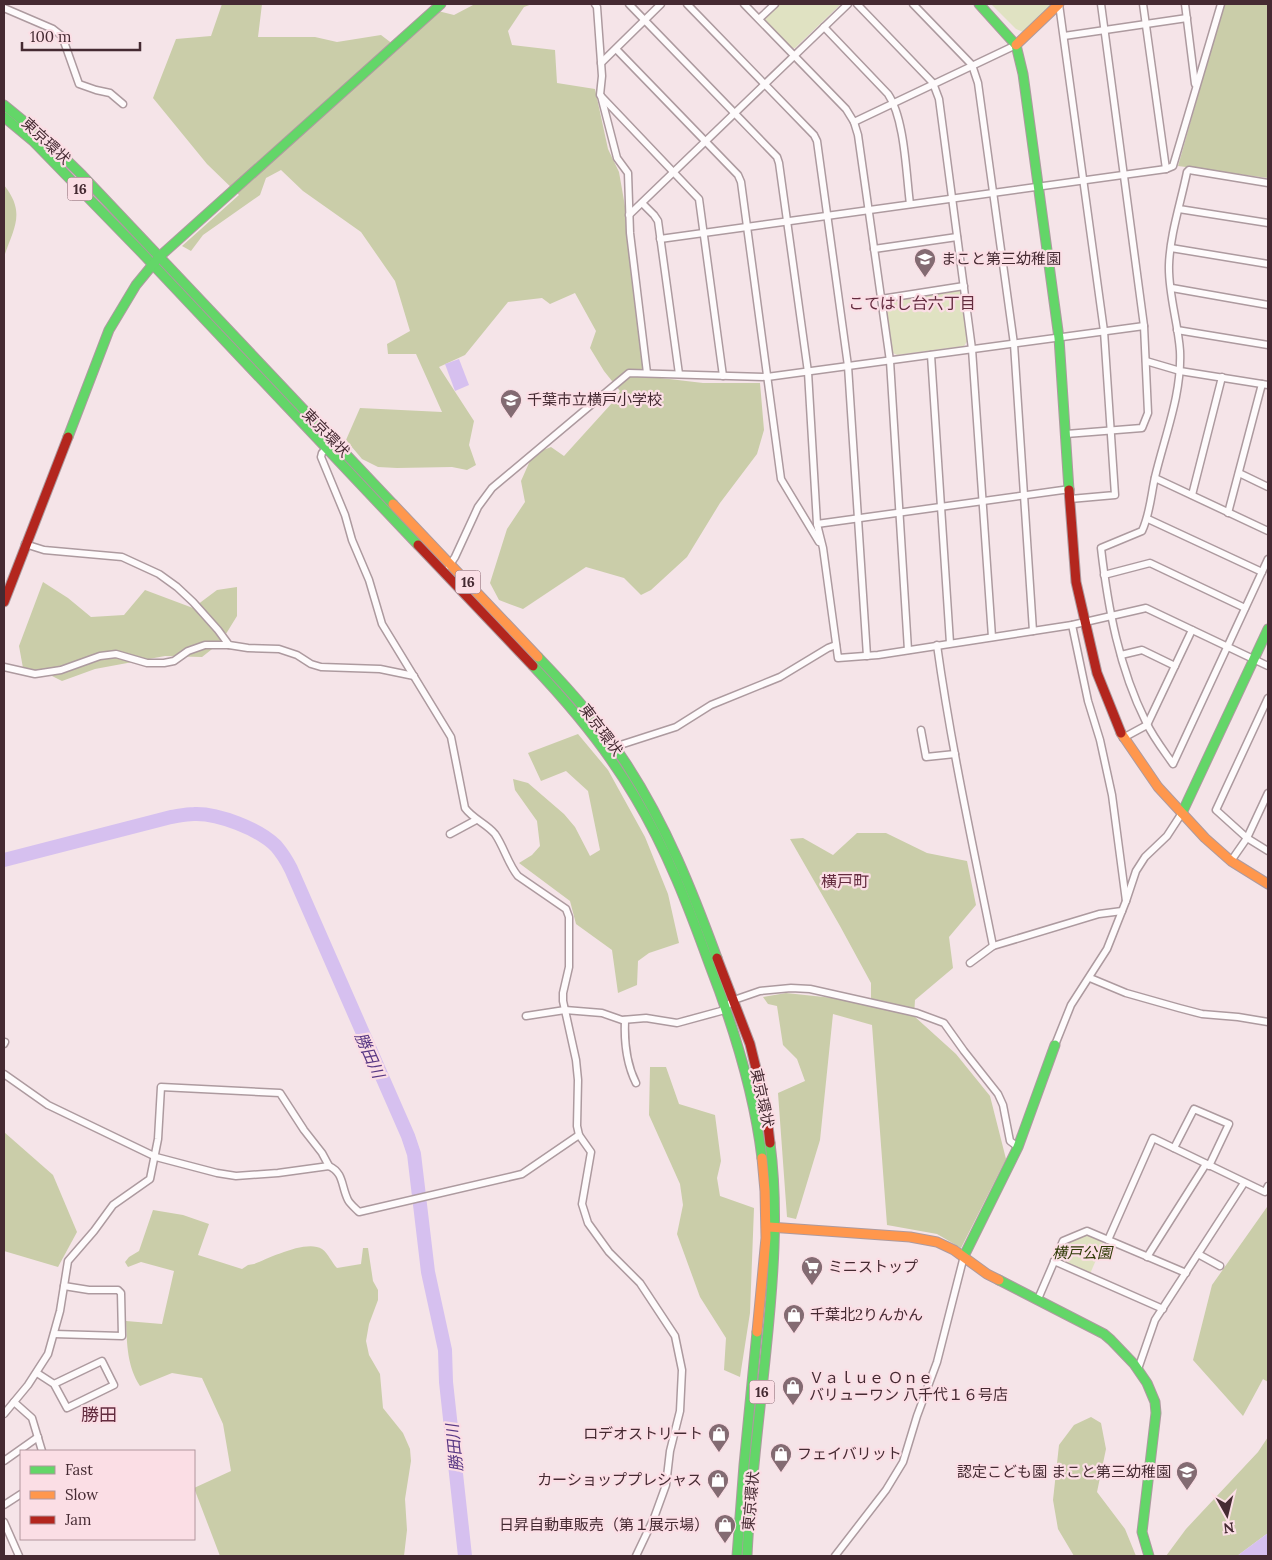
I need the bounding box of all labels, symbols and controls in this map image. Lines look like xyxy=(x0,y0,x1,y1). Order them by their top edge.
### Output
scale bar xyxy=(22,20,140,52)
text: 100 m xyxy=(30,27,71,46)
street label: 東京環状 xyxy=(18,113,75,168)
road number: 16 xyxy=(68,178,92,200)
school or university icon: まこと第三幼稚園 xyxy=(913,247,937,278)
place label: まこと第三幼稚園 xyxy=(941,249,1061,268)
district label: こてはし台六丁目 xyxy=(848,293,976,313)
school or university icon: 千葉市立横戸小学校 xyxy=(499,388,523,419)
place label: 千葉市立横戸小学校 xyxy=(527,390,662,409)
street label: 東京環状 xyxy=(299,404,354,461)
road number: 16 xyxy=(456,570,480,594)
street label: 東京環状 xyxy=(576,700,627,759)
district label: 横戸町 xyxy=(821,871,869,891)
water label: 勝田川 xyxy=(351,1029,390,1083)
street label: 東京環状 xyxy=(747,1067,778,1129)
park label: 横戸公園 xyxy=(1052,1243,1114,1262)
supermarket icon: ミニストップ xyxy=(800,1255,824,1286)
place label: ミニストップ xyxy=(828,1257,918,1276)
shop icon: 千葉北2りんかん xyxy=(782,1303,806,1334)
place label: 千葉北2りんかん xyxy=(810,1305,923,1324)
place label: Ｖａｌｕｅ Ｏｎｅ バリューワン 八千代１６号店 xyxy=(809,1368,1008,1404)
shop icon: Ｖａｌｕｅ Ｏｎｅ バリューワン 八千代１６号店 xyxy=(781,1375,805,1406)
road number: 16 xyxy=(750,1380,774,1404)
district label: 勝田 xyxy=(81,1403,117,1426)
water label: 勝田川 xyxy=(441,1421,466,1473)
shop icon: ロデオストリート xyxy=(707,1422,731,1453)
place label: ロデオストリート xyxy=(583,1424,703,1443)
shop icon: フェイバリット xyxy=(769,1442,793,1473)
place label: フェイバリット xyxy=(797,1444,902,1463)
legend xyxy=(20,1450,195,1540)
text: Fast xyxy=(65,1460,93,1479)
school or university icon: 認定こども園 まこと第三幼稚園 xyxy=(1175,1460,1199,1491)
place label: 認定こども園 まこと第三幼稚園 xyxy=(957,1462,1171,1481)
shop icon: カーショッププレシャス xyxy=(706,1468,730,1499)
place label: カーショッププレシャス xyxy=(537,1470,702,1489)
street label: 東京環状 xyxy=(738,1470,763,1532)
text: Slow xyxy=(65,1485,98,1504)
north arrow xyxy=(1202,1490,1252,1540)
text: Jam xyxy=(64,1510,92,1529)
shop icon: 日昇自動車販売（第１展示場） xyxy=(713,1513,737,1544)
place label: 日昇自動車販売（第１展示場） xyxy=(499,1515,709,1534)
text: N xyxy=(1222,1518,1235,1538)

